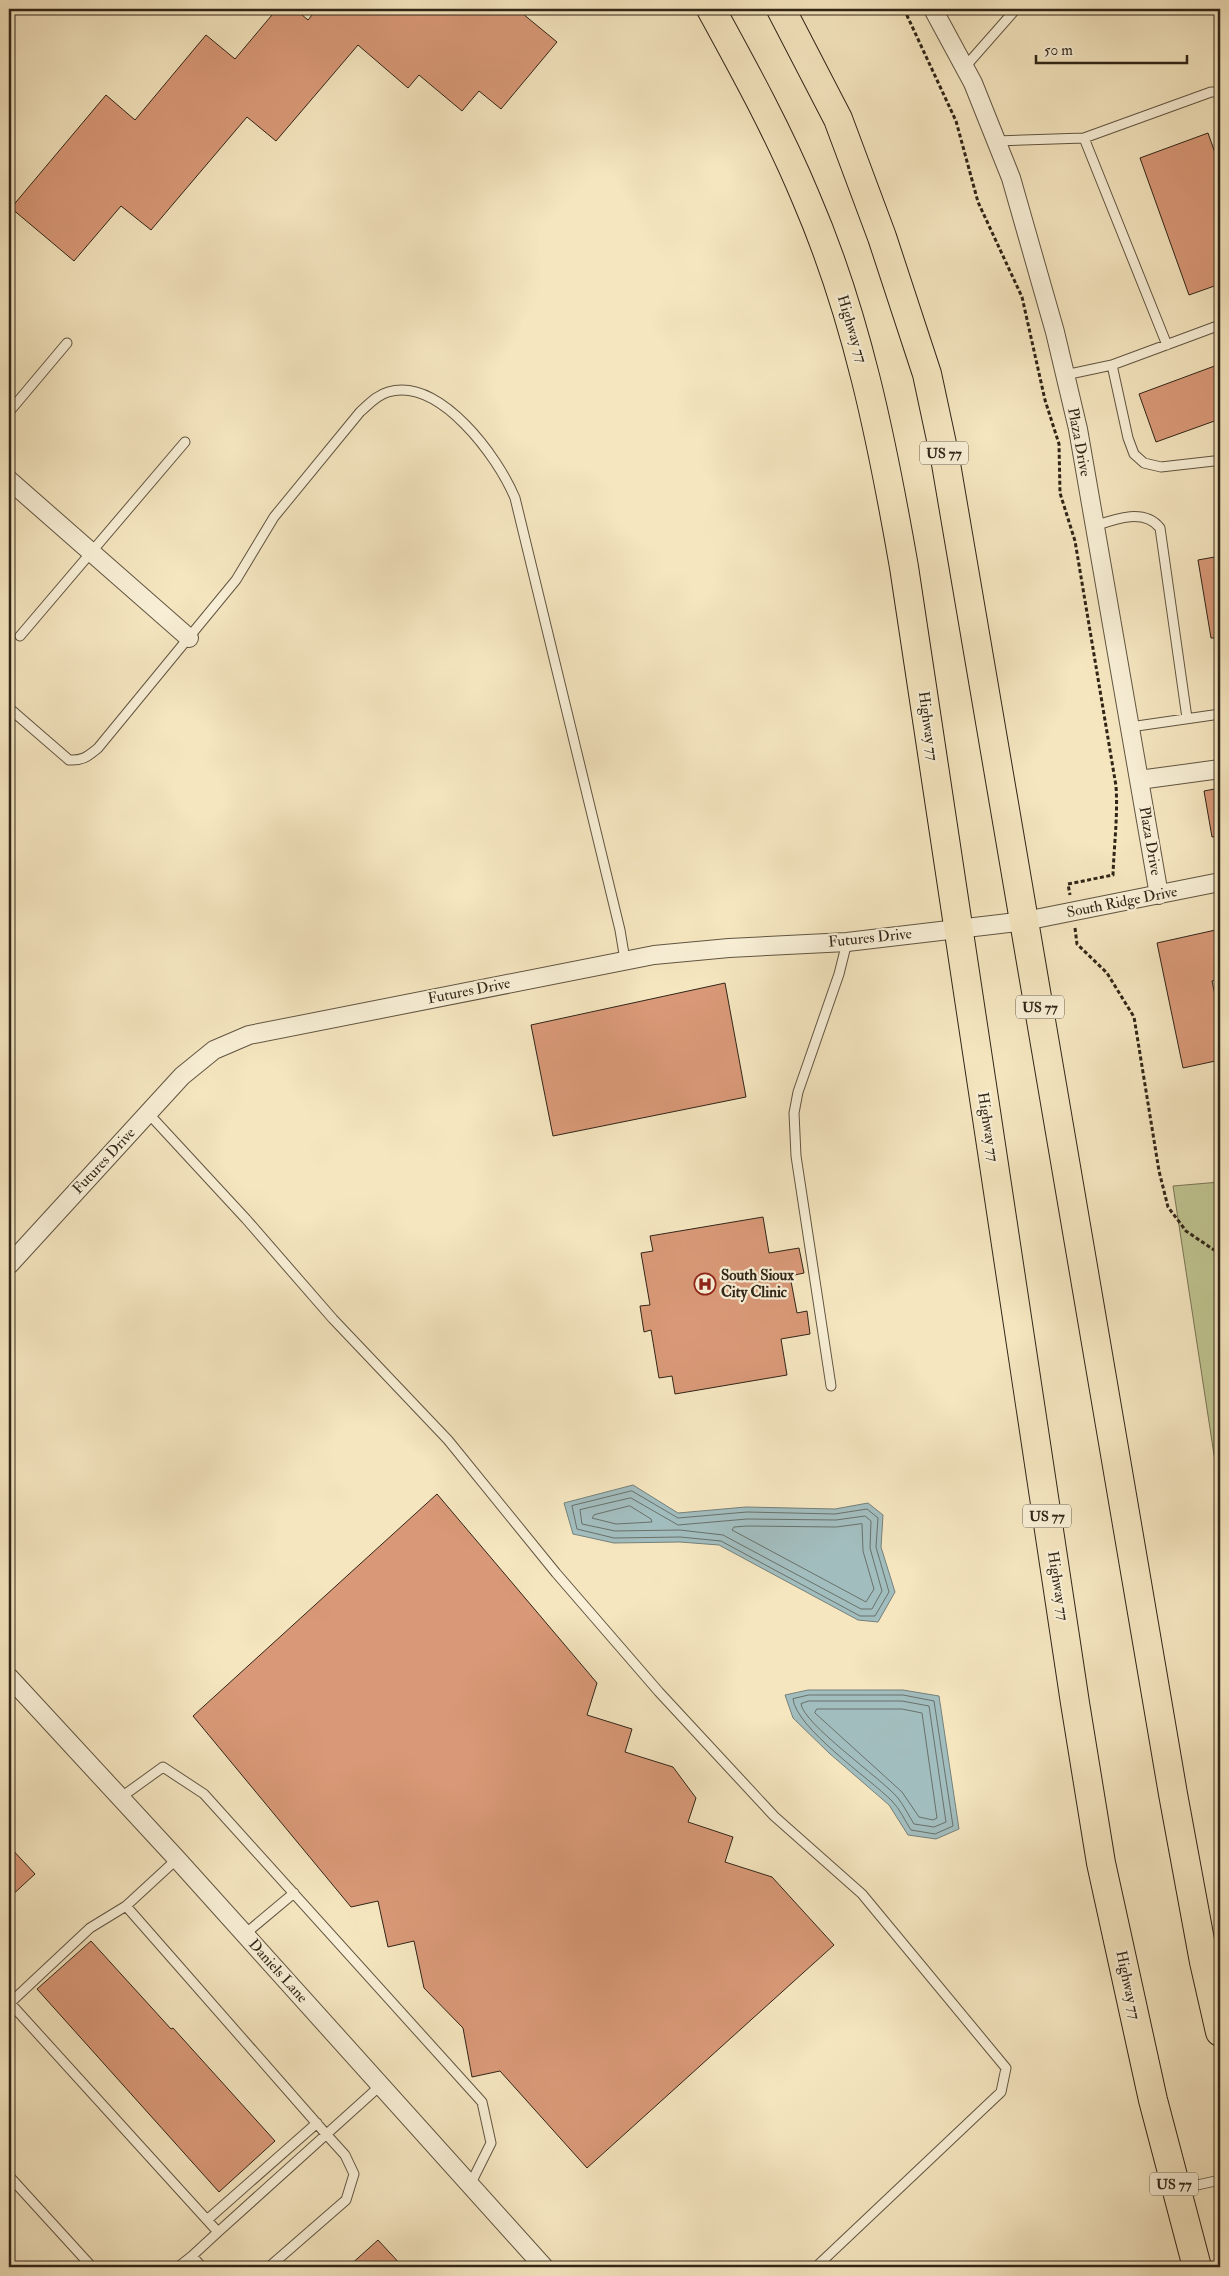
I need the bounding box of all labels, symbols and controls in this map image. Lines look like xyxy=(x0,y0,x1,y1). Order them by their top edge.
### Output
scale bar xyxy=(1036,32,1188,64)
text: 50 m xyxy=(1044,41,1073,60)
street label: Highway 77 xyxy=(833,293,871,365)
street label: Plaza Drive xyxy=(1063,406,1095,478)
road number: US 77 xyxy=(920,442,968,464)
street label: Highway 77 xyxy=(914,690,942,762)
street label: Plaza Drive xyxy=(1135,805,1165,877)
street label: South Ridge Drive xyxy=(1065,882,1179,922)
street label: Futures Drive xyxy=(827,924,913,952)
street label: Futures Drive xyxy=(426,974,512,1008)
road number: US 77 xyxy=(1016,996,1064,1019)
street label: Highway 77 xyxy=(973,1091,1003,1163)
street label: Futures Drive xyxy=(68,1124,140,1198)
place label: South Sioux City Clinic xyxy=(721,1266,794,1303)
hospital icon: South Sioux City Clinic xyxy=(693,1272,717,1296)
road number: US 77 xyxy=(1023,1504,1071,1528)
street label: Highway 77 xyxy=(1043,1550,1073,1622)
street label: Daniels Lane xyxy=(244,1935,312,2007)
street label: Highway 77 xyxy=(1111,1949,1145,2021)
road number: US 77 xyxy=(1150,2172,1198,2196)

